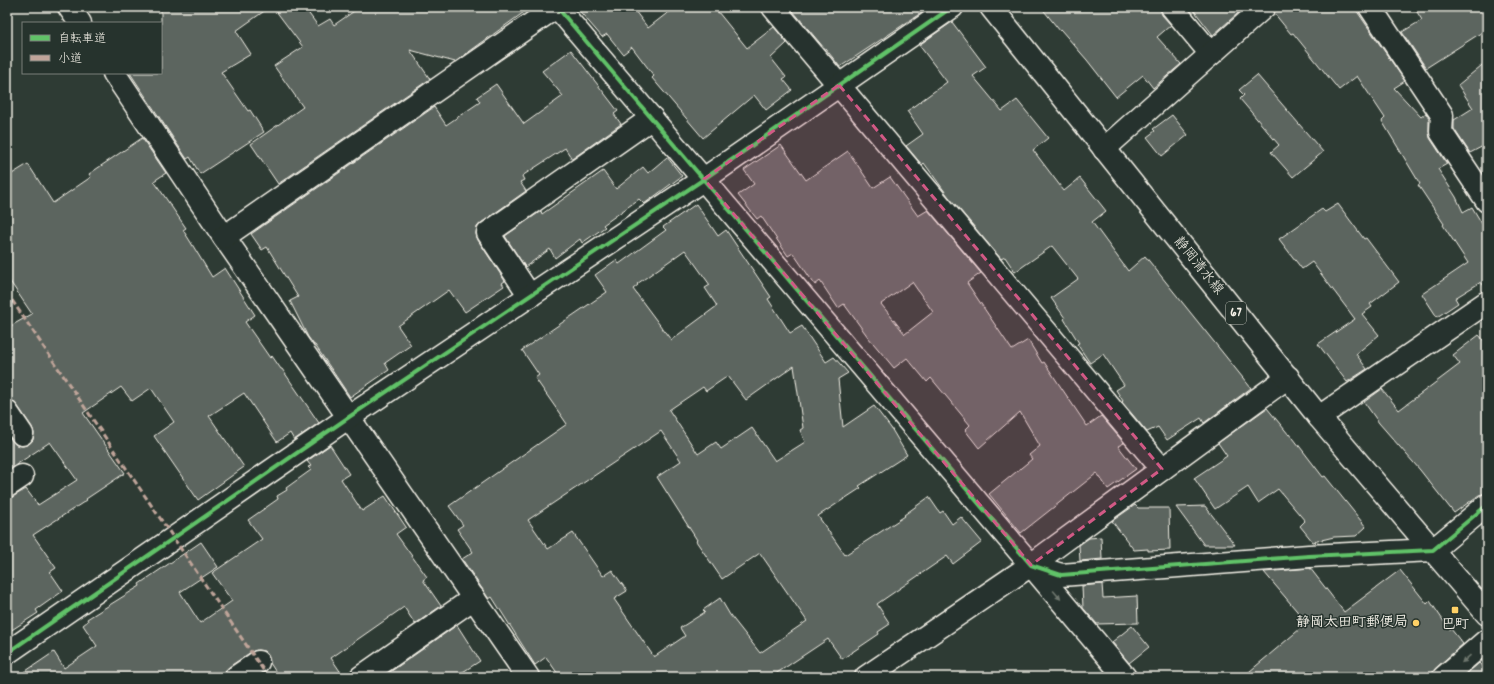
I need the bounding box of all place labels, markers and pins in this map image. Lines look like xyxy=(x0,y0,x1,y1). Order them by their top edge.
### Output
marker: 巴町 xyxy=(1450,605,1460,615)
place label: 静岡太田町郵便局 xyxy=(1296,613,1408,633)
place label: 巴町 xyxy=(1441,615,1469,635)
marker: 静岡太田町郵便局 xyxy=(1411,618,1421,628)

